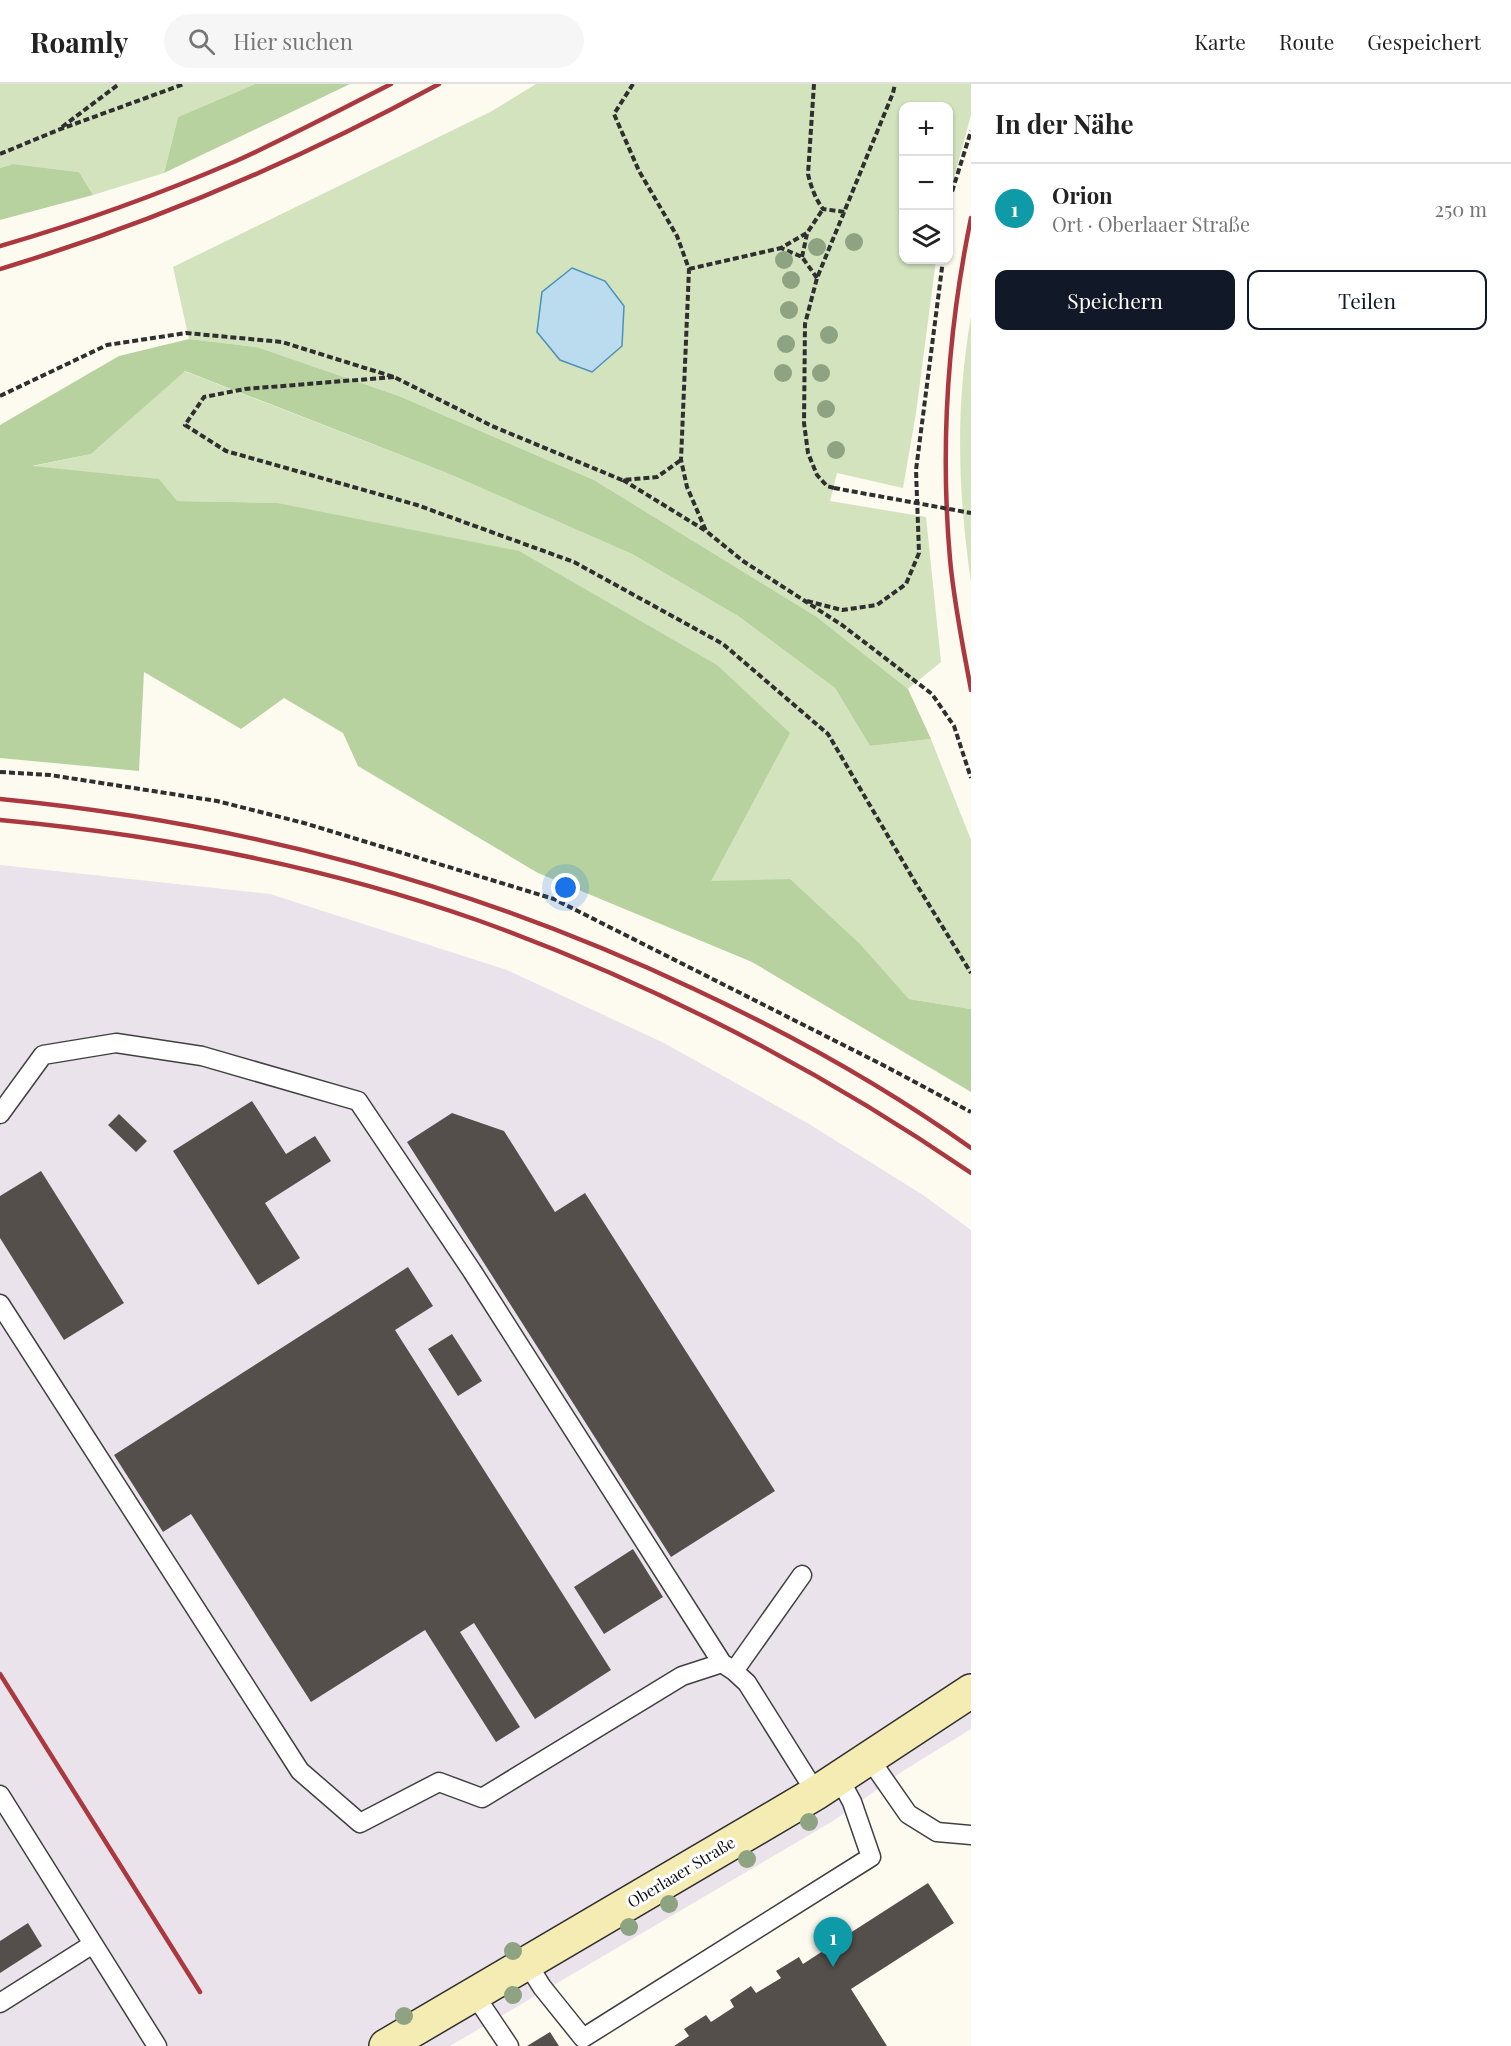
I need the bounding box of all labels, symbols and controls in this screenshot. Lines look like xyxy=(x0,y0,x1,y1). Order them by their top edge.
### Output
search box xyxy=(164,14,584,68)
text: Roamly xyxy=(30,23,128,60)
icon: search xyxy=(185,25,218,58)
text: Hier suchen xyxy=(233,26,353,56)
text: Karte xyxy=(1194,27,1246,55)
text: Route xyxy=(1279,27,1334,55)
text: Gespeichert xyxy=(1367,27,1481,55)
map controls xyxy=(899,102,953,264)
button: + xyxy=(899,102,953,156)
text: In der Nähe xyxy=(995,106,1134,141)
button: − xyxy=(899,156,953,210)
text: Orion xyxy=(1052,180,1113,210)
text: 1 xyxy=(1011,195,1018,222)
text: 250 m xyxy=(1434,195,1487,222)
button: layers xyxy=(899,210,953,264)
text: Ort · Oberlaaer Straße xyxy=(1052,210,1250,237)
button: Speichern xyxy=(995,270,1235,330)
button: Teilen xyxy=(1247,270,1487,330)
your location xyxy=(551,873,580,902)
street label: Oberlaaer Straße xyxy=(623,1831,738,1912)
pin: 1 xyxy=(814,1918,852,1967)

